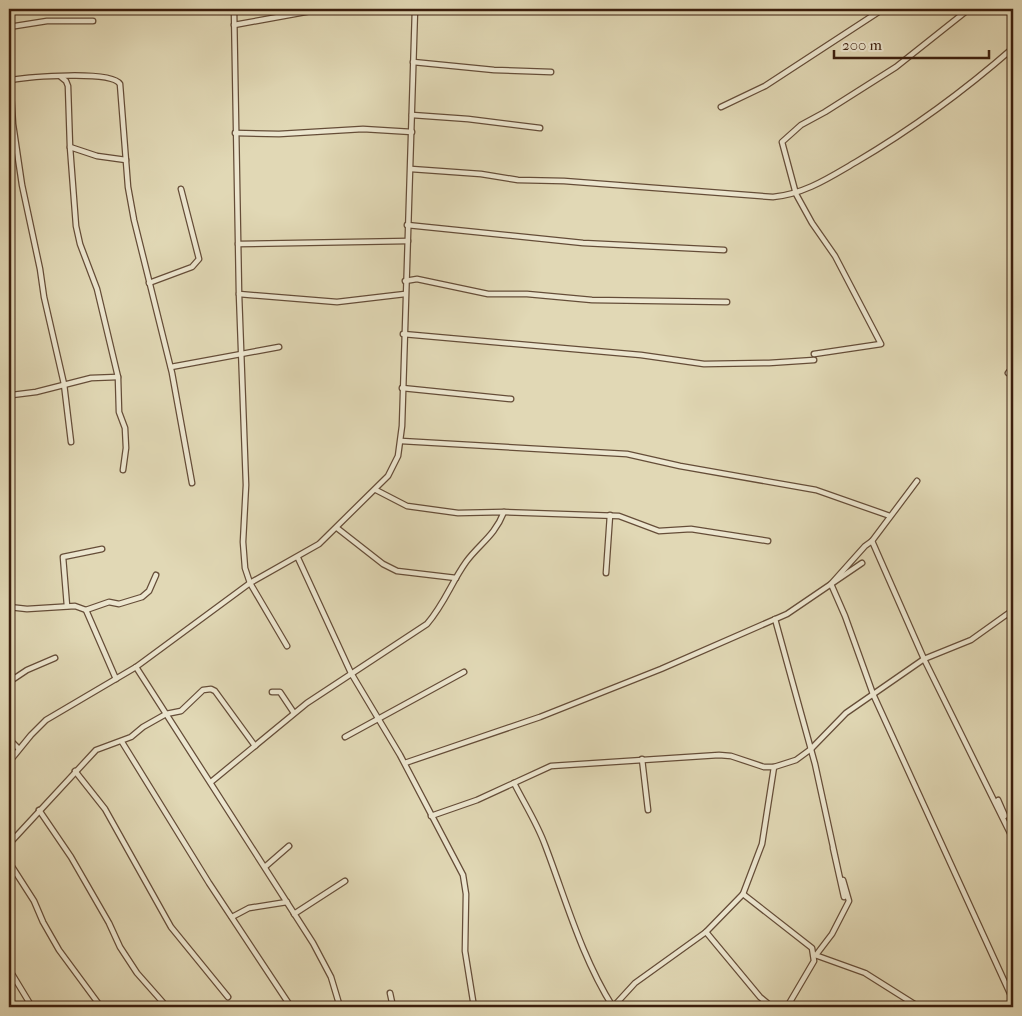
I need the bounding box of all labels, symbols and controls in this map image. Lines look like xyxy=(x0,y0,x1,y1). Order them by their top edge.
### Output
scale bar xyxy=(834,28,990,60)
text: 200 m xyxy=(842,36,882,54)

